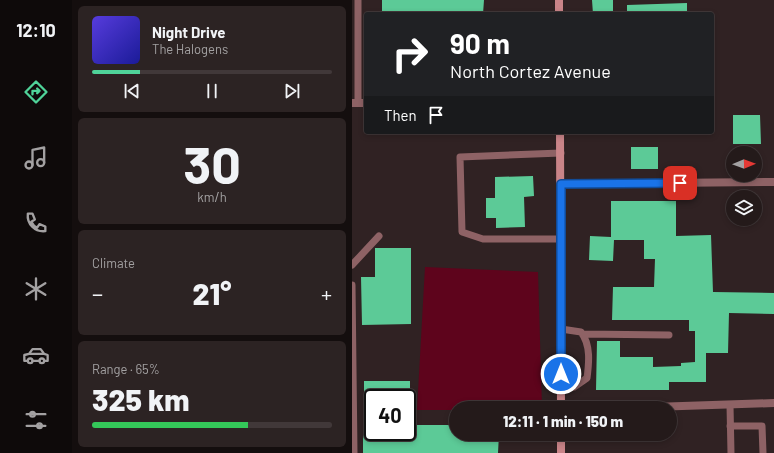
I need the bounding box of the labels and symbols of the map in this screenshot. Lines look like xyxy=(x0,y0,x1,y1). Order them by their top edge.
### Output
north arrow xyxy=(726,146,762,182)
pin xyxy=(663,166,697,200)
position arrow xyxy=(540,353,582,395)
speed limit sign: 40 xyxy=(364,389,416,441)

